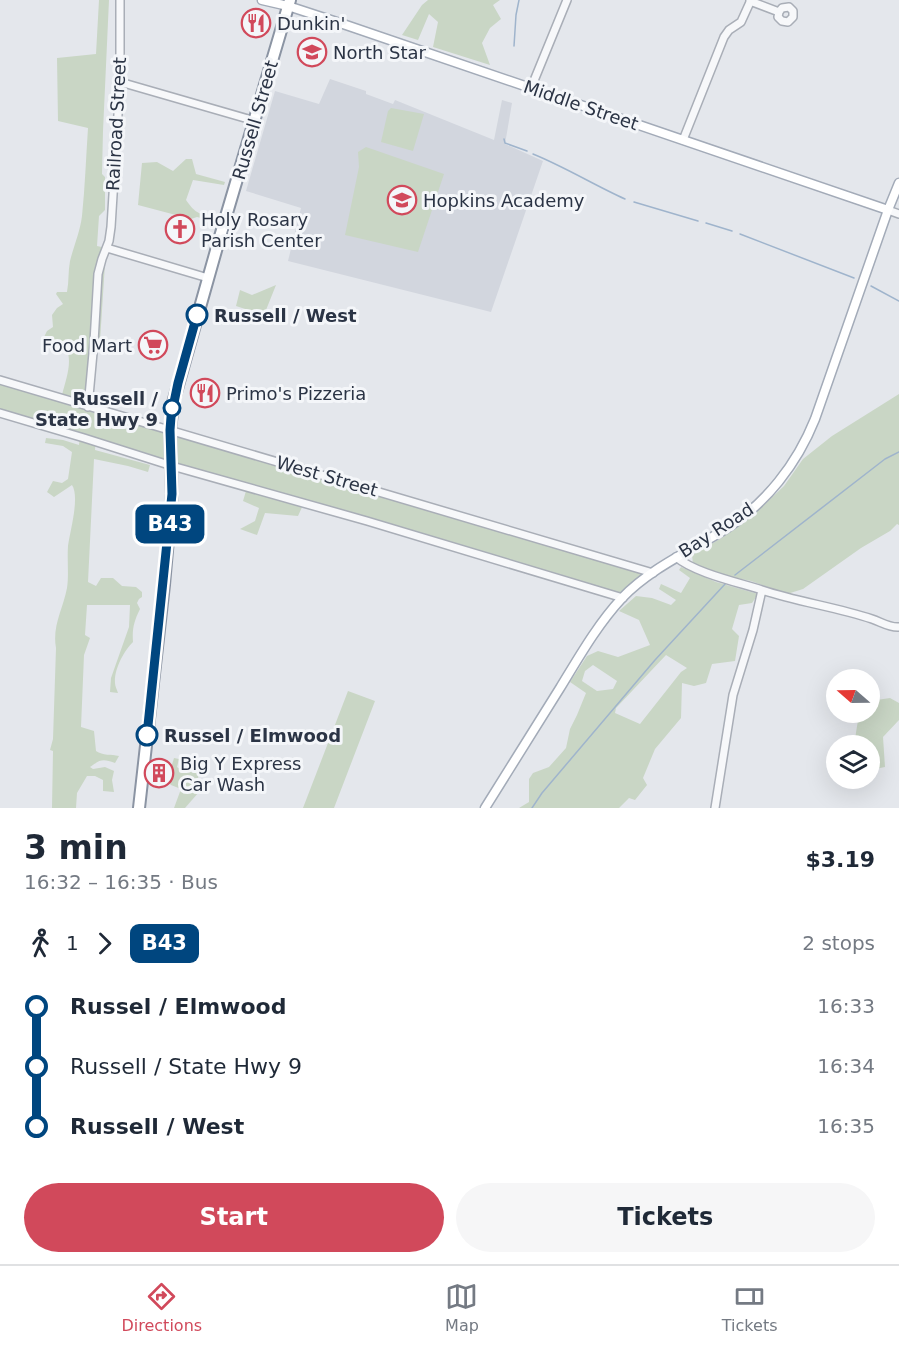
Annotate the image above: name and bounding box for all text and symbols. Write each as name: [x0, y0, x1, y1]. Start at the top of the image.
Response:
restaurant icon: Dunkin': [240, 7, 272, 39]
place label: Dunkin': [277, 13, 345, 34]
school or university icon: North Star: [296, 36, 328, 68]
place label: North Star: [333, 42, 427, 63]
street label: Railroad Street: [102, 57, 130, 191]
street label: Russell Street: [228, 58, 282, 182]
street label: Middle Street: [521, 76, 641, 134]
school or university icon: Hopkins Academy: [386, 184, 418, 216]
place label: Hopkins Academy: [423, 190, 585, 211]
place label: Holy Rosary Parish Center: [201, 209, 322, 251]
church icon: Holy Rosary Parish Center: [164, 213, 196, 245]
marker: Russell / West: [186, 304, 208, 326]
place label: Russell / West: [214, 305, 357, 326]
supermarket icon: Food Mart: [137, 329, 169, 361]
place label: Food Mart: [42, 335, 132, 356]
restaurant icon: Primo's Pizzeria: [189, 377, 221, 409]
place label: Primo's Pizzeria: [226, 383, 366, 404]
place label: Russell / State Hwy 9: [35, 388, 158, 430]
marker: Russell / State Hwy 9: [163, 399, 181, 417]
street label: West Street: [274, 451, 380, 501]
street label: Bay Road: [675, 498, 757, 562]
line badge: B43: [136, 504, 204, 544]
text: B43: [147, 512, 193, 536]
north arrow: [826, 669, 880, 723]
map controls: [826, 669, 880, 789]
marker: Russel / Elmwood: [136, 724, 158, 746]
place label: Russel / Elmwood: [164, 725, 341, 746]
button: layers: [826, 735, 880, 789]
place label: Big Y Express Car Wash: [180, 753, 302, 795]
building icon: Big Y Express Car Wash: [143, 757, 175, 789]
text: 3 min: [24, 828, 128, 867]
text: $3.19: [805, 847, 875, 872]
text: 16:32 – 16:35 · Bus: [24, 870, 218, 894]
icon: walk: [24, 927, 57, 960]
icon: forward: [88, 927, 121, 960]
text: 1: [66, 931, 79, 955]
text: B43: [142, 931, 187, 955]
text: 2 stops: [802, 931, 875, 955]
text: Russel / Elmwood: [70, 994, 286, 1019]
text: 16:33: [817, 994, 875, 1018]
text: Russell / State Hwy 9: [70, 1054, 302, 1079]
text: 16:34: [817, 1054, 875, 1078]
text: Russell / West: [70, 1114, 244, 1139]
text: 16:35: [817, 1114, 875, 1138]
button: Start: [24, 1183, 444, 1252]
button: Tickets: [456, 1183, 875, 1252]
tab: Directions: [121, 1280, 202, 1335]
tab: Map: [445, 1280, 479, 1335]
tab: Tickets: [722, 1280, 777, 1335]

